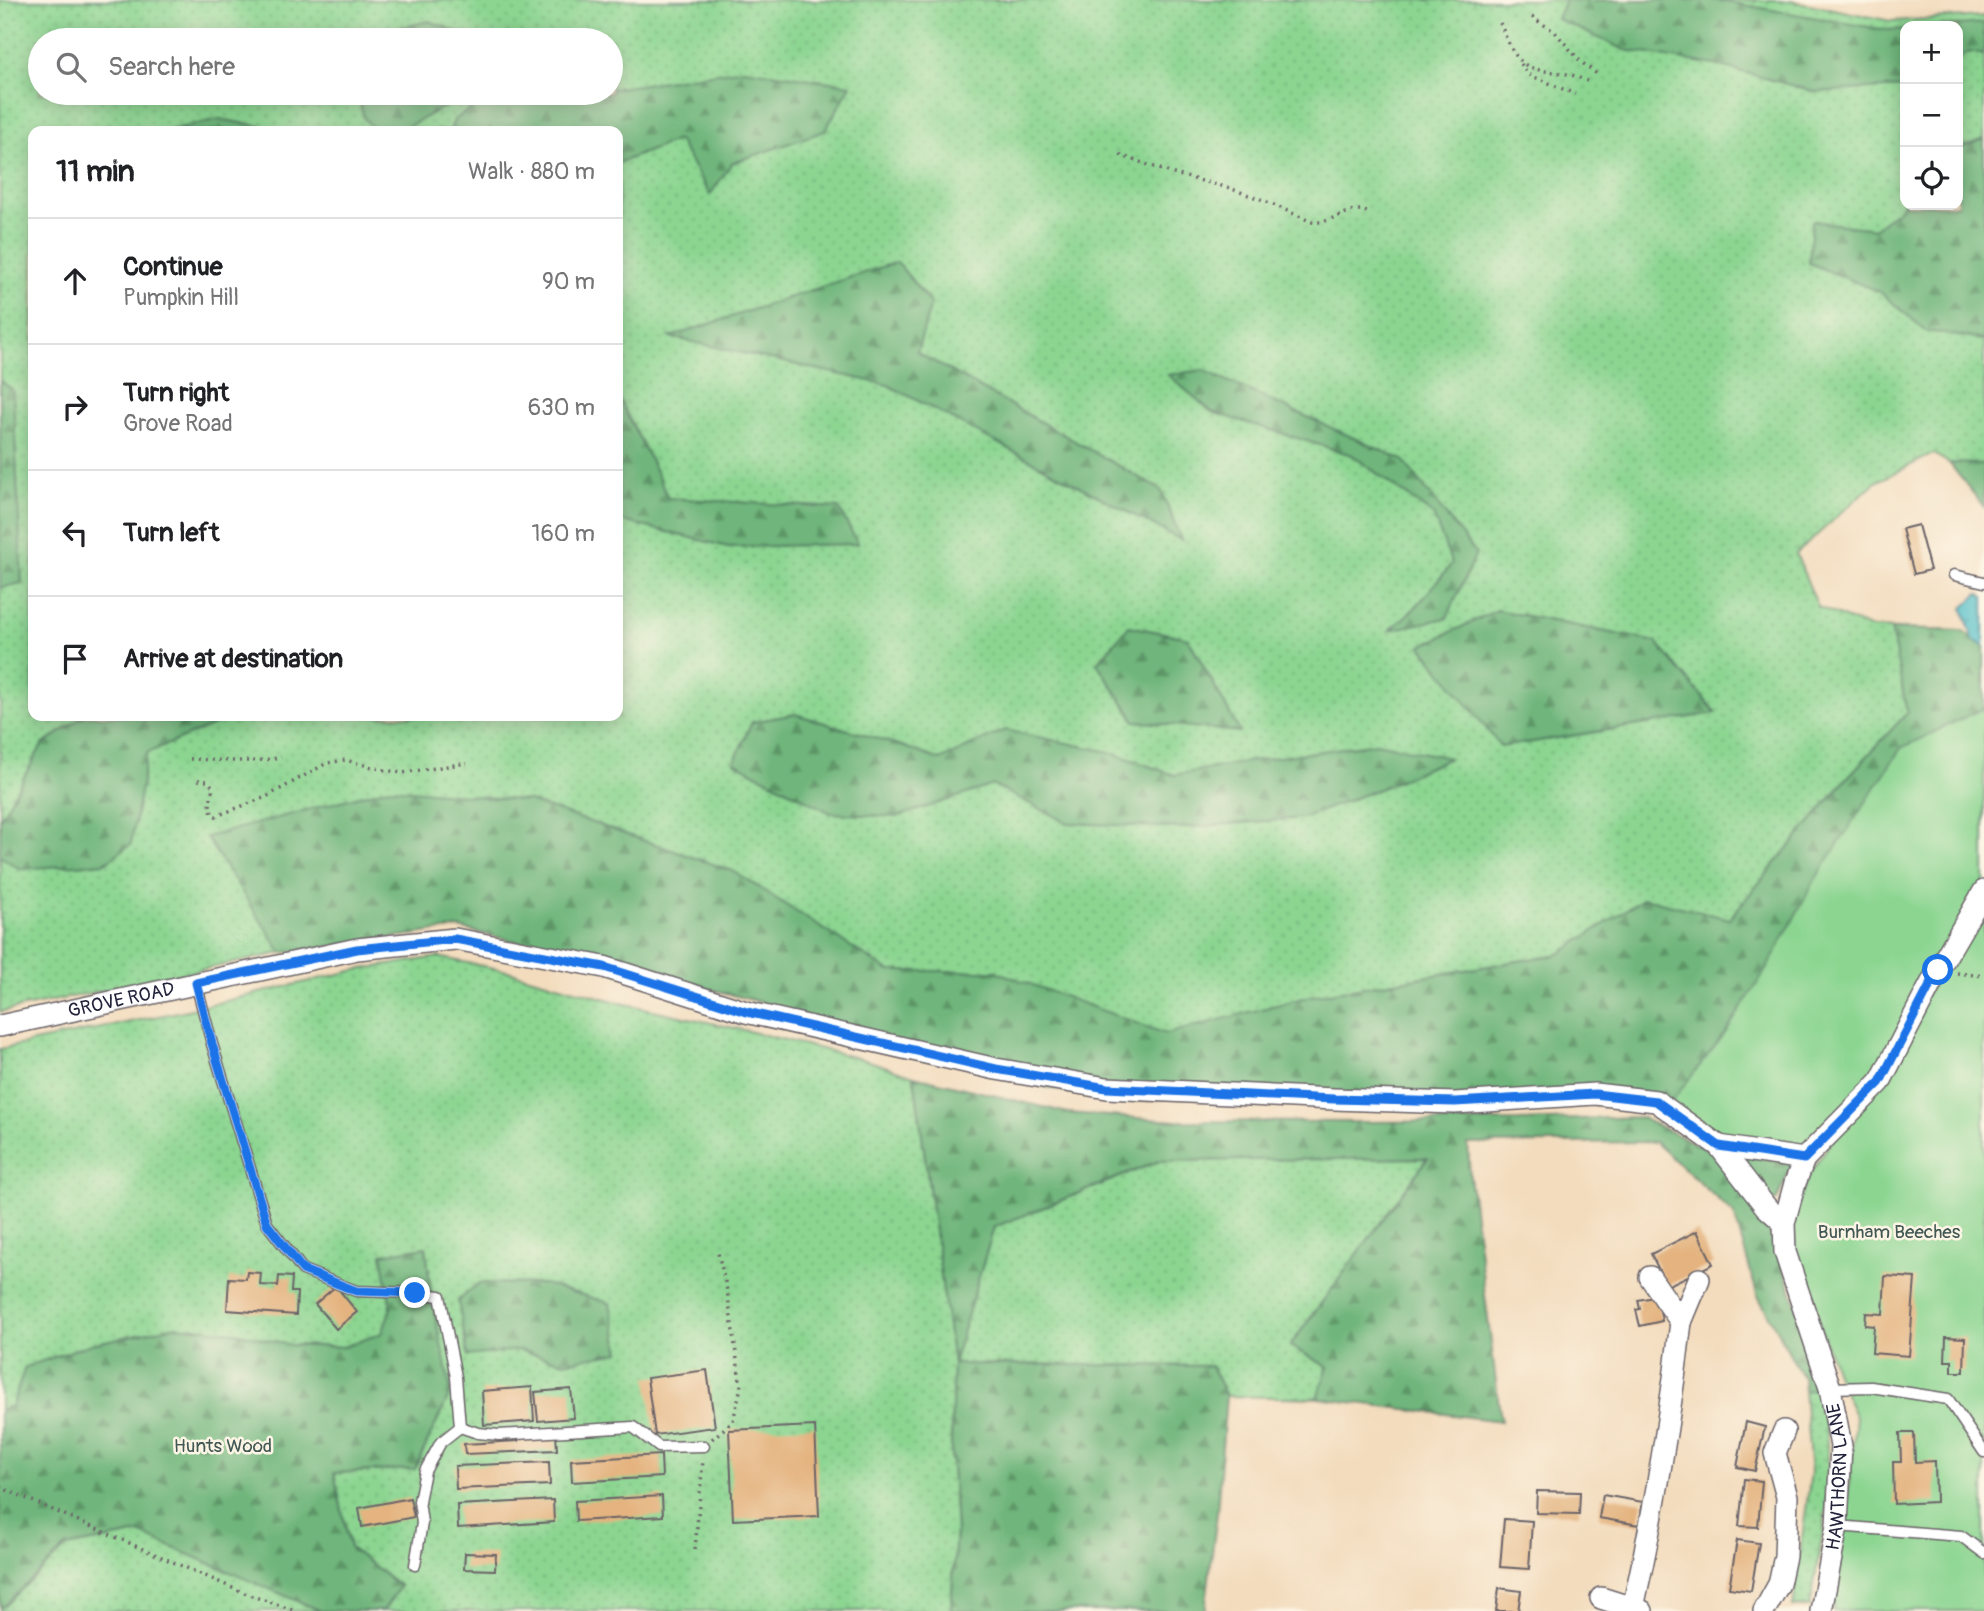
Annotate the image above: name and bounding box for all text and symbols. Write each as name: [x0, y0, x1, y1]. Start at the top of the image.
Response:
map controls: [1900, 21, 1963, 210]
button: +: [1900, 21, 1963, 84]
search box: [28, 28, 623, 105]
icon: search: [52, 48, 90, 86]
text: Search here: [108, 51, 235, 83]
button: −: [1900, 84, 1963, 147]
button: locate: [1900, 147, 1963, 210]
text: 11 min: [56, 153, 135, 190]
text: Walk · 880 m: [468, 157, 595, 186]
text: Continue: [123, 251, 223, 283]
icon: ahead: [56, 262, 94, 300]
text: 90 m: [542, 267, 595, 296]
text: Pumpkin Hill: [123, 283, 239, 312]
text: Turn right: [123, 377, 229, 409]
icon: right: [56, 388, 94, 426]
text: 630 m: [528, 393, 595, 422]
text: Grove Road: [123, 409, 233, 438]
icon: left: [56, 514, 94, 552]
text: Turn left: [123, 517, 219, 549]
text: 160 m: [531, 519, 595, 548]
icon: arrive: [56, 640, 94, 678]
text: Arrive at destination: [123, 643, 343, 675]
route start: [1922, 954, 1953, 985]
street label: GROVE ROAD: [66, 977, 177, 1023]
park label: Burnham Beeches: [1818, 1220, 1961, 1244]
route end: [399, 1277, 430, 1308]
street label: HAWTHORN LANE: [1821, 1401, 1853, 1552]
park label: Hunts Wood: [174, 1434, 272, 1458]

